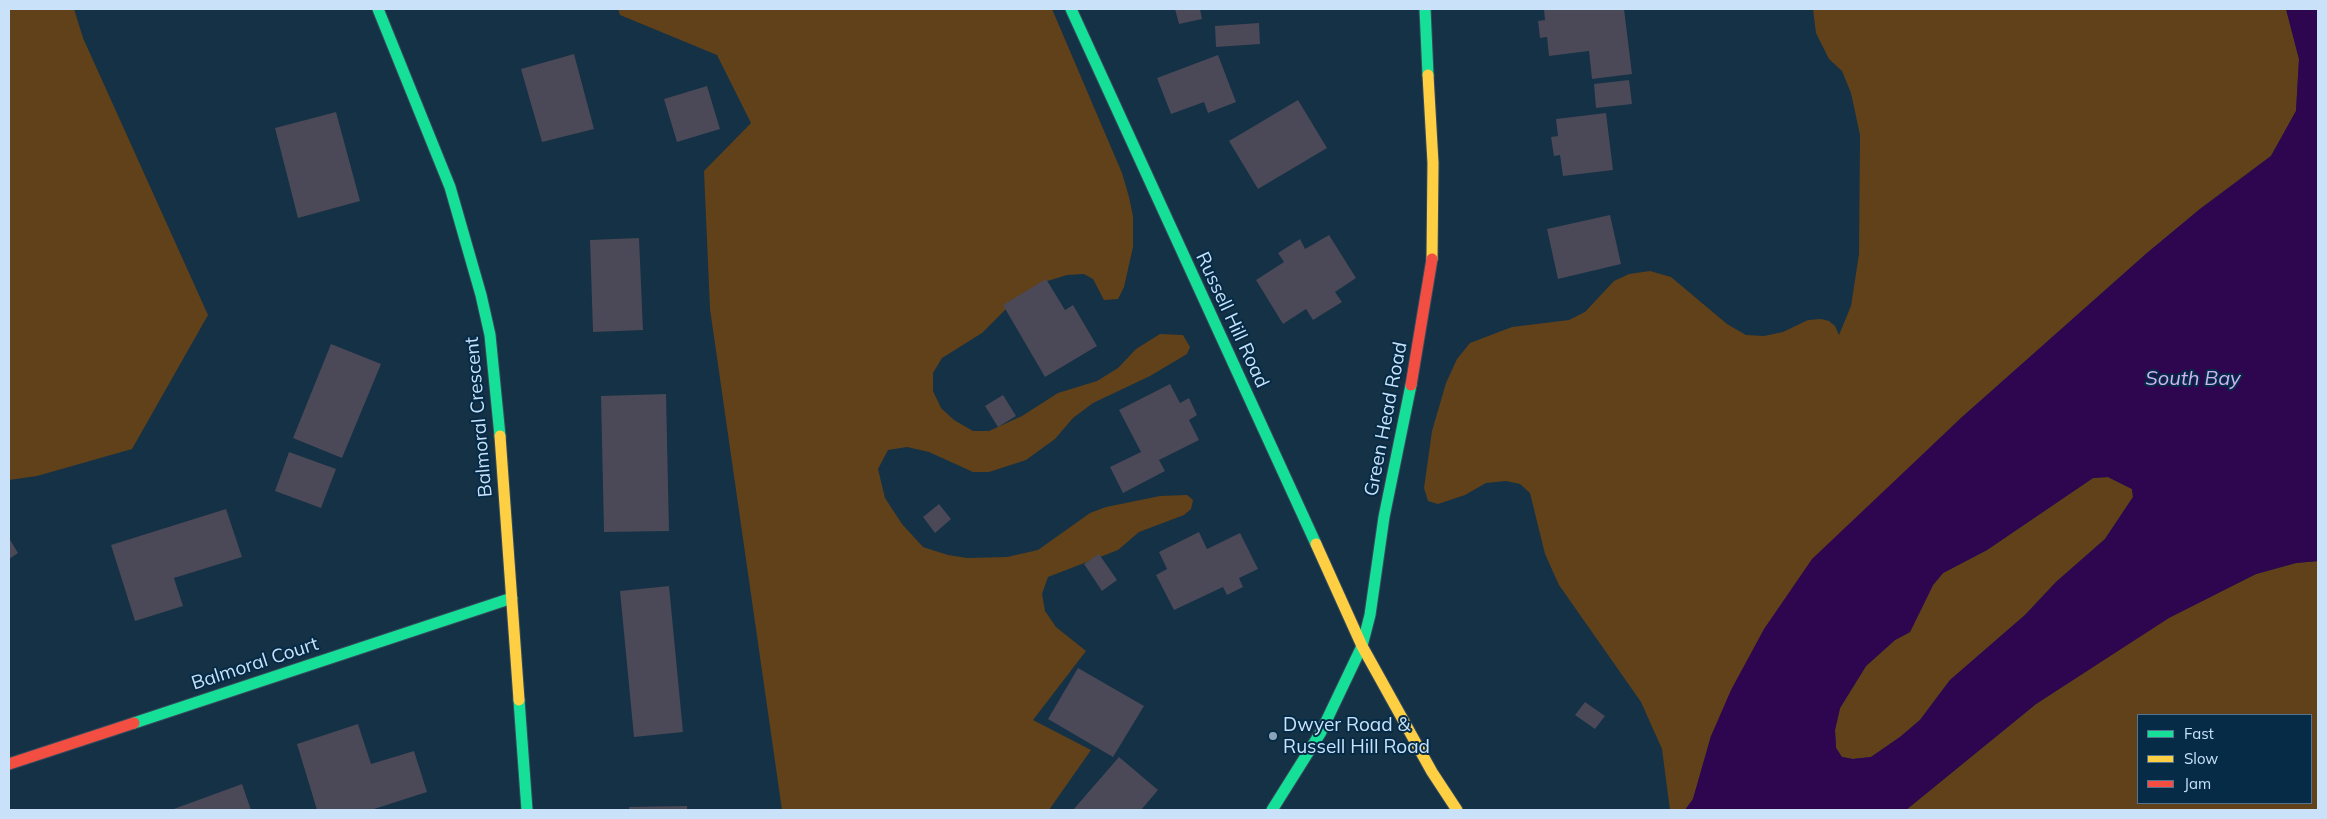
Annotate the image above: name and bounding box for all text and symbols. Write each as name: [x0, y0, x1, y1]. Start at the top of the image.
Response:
street label: Russell Hill Road: [1191, 249, 1273, 391]
street label: Balmoral Crescent: [461, 336, 497, 498]
street label: Green Head Road: [1360, 340, 1412, 498]
water label: South Bay: [2145, 367, 2241, 391]
street label: Balmoral Court: [189, 633, 321, 695]
place label: Dwyer Road & Russell Hill Road: [1283, 714, 1430, 758]
legend: [2137, 714, 2312, 804]
text: Fast: [2184, 724, 2214, 743]
marker: Dwyer Road & Russell Hill Road: [1267, 730, 1279, 742]
text: Slow: [2184, 749, 2218, 768]
text: Jam: [2184, 774, 2211, 793]

